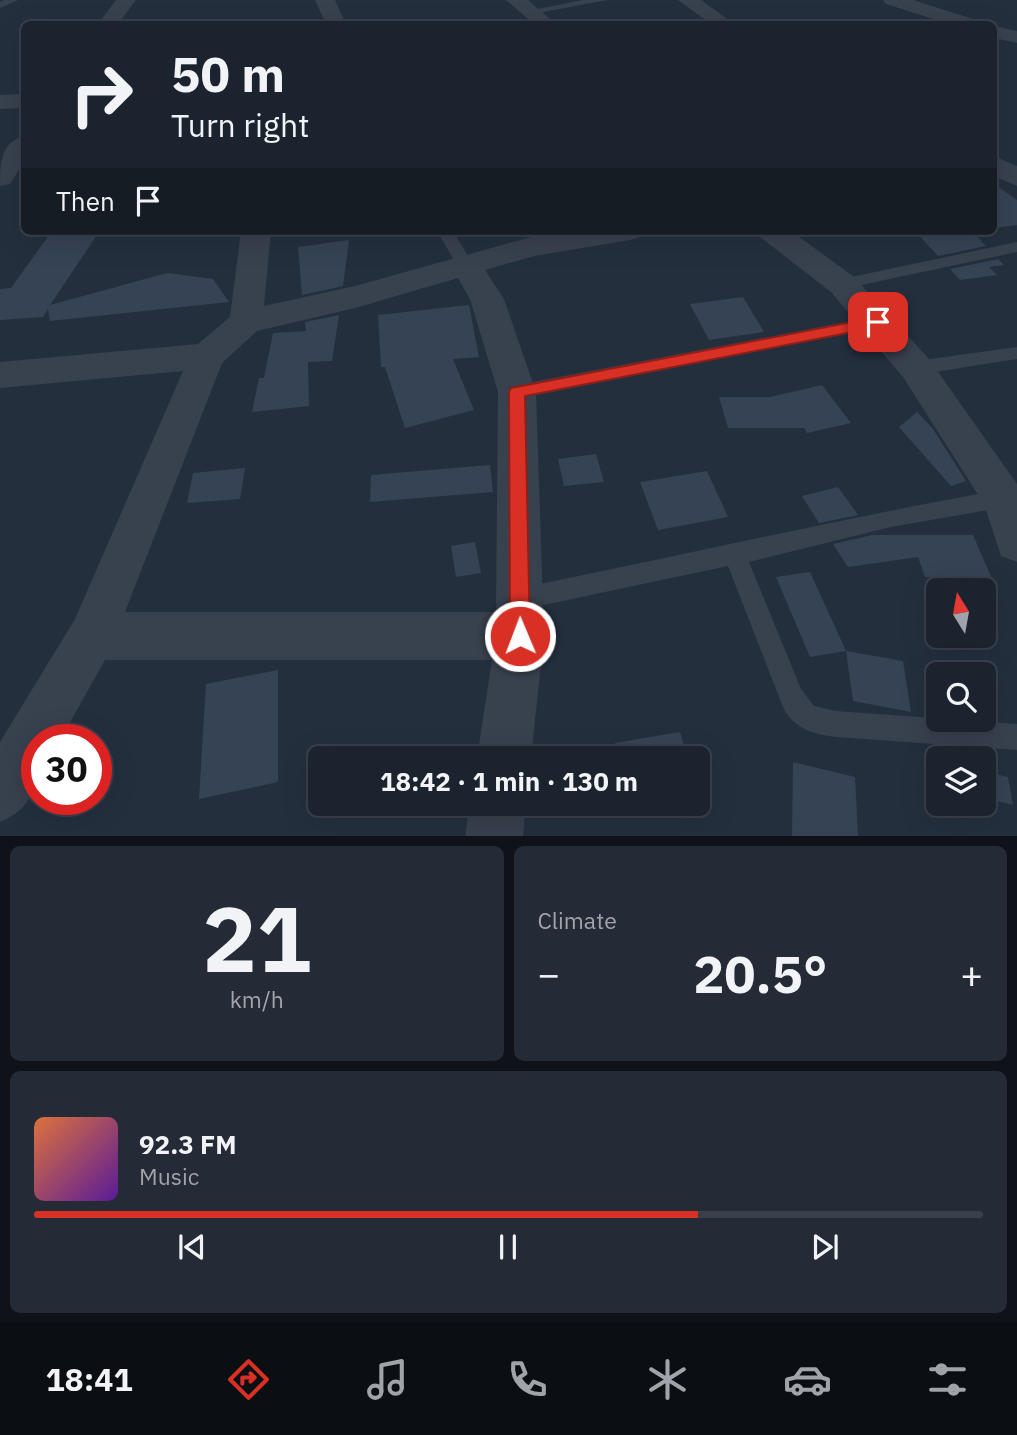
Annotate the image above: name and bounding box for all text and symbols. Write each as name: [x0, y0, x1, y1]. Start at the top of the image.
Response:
text: 50 m: [171, 42, 285, 105]
icon: right: [56, 49, 147, 140]
text: Turn right: [171, 104, 309, 146]
icon: arrive: [129, 182, 167, 220]
text: Then: [56, 184, 115, 218]
pin: [848, 292, 908, 352]
icon: arrive: [859, 303, 897, 341]
north arrow: [926, 578, 996, 648]
map controls: [926, 578, 996, 816]
position arrow: [483, 599, 557, 673]
button: search: [926, 662, 996, 732]
speed limit sign: 30: [21, 724, 112, 815]
button: layers: [926, 746, 996, 816]
text: 18:42 · 1 min · 130 m: [380, 764, 638, 798]
text: 21: [202, 879, 311, 997]
text: Climate: [538, 905, 617, 935]
text: 20.5°: [693, 940, 827, 1007]
text: −: [538, 949, 560, 998]
text: +: [960, 949, 983, 998]
text: km/h: [230, 984, 284, 1014]
text: 92.3 FM: [139, 1127, 237, 1161]
text: Music: [139, 1161, 199, 1191]
icon: previous: [173, 1228, 211, 1266]
icon: pause: [489, 1228, 527, 1266]
icon: next: [806, 1228, 844, 1266]
icon: directions: [224, 1355, 273, 1404]
icon: music: [363, 1355, 412, 1404]
icon: phone: [503, 1355, 552, 1404]
icon: climate: [643, 1355, 692, 1404]
icon: car: [783, 1355, 832, 1404]
icon: filters: [923, 1355, 972, 1404]
text: 18:41: [45, 1358, 133, 1400]

